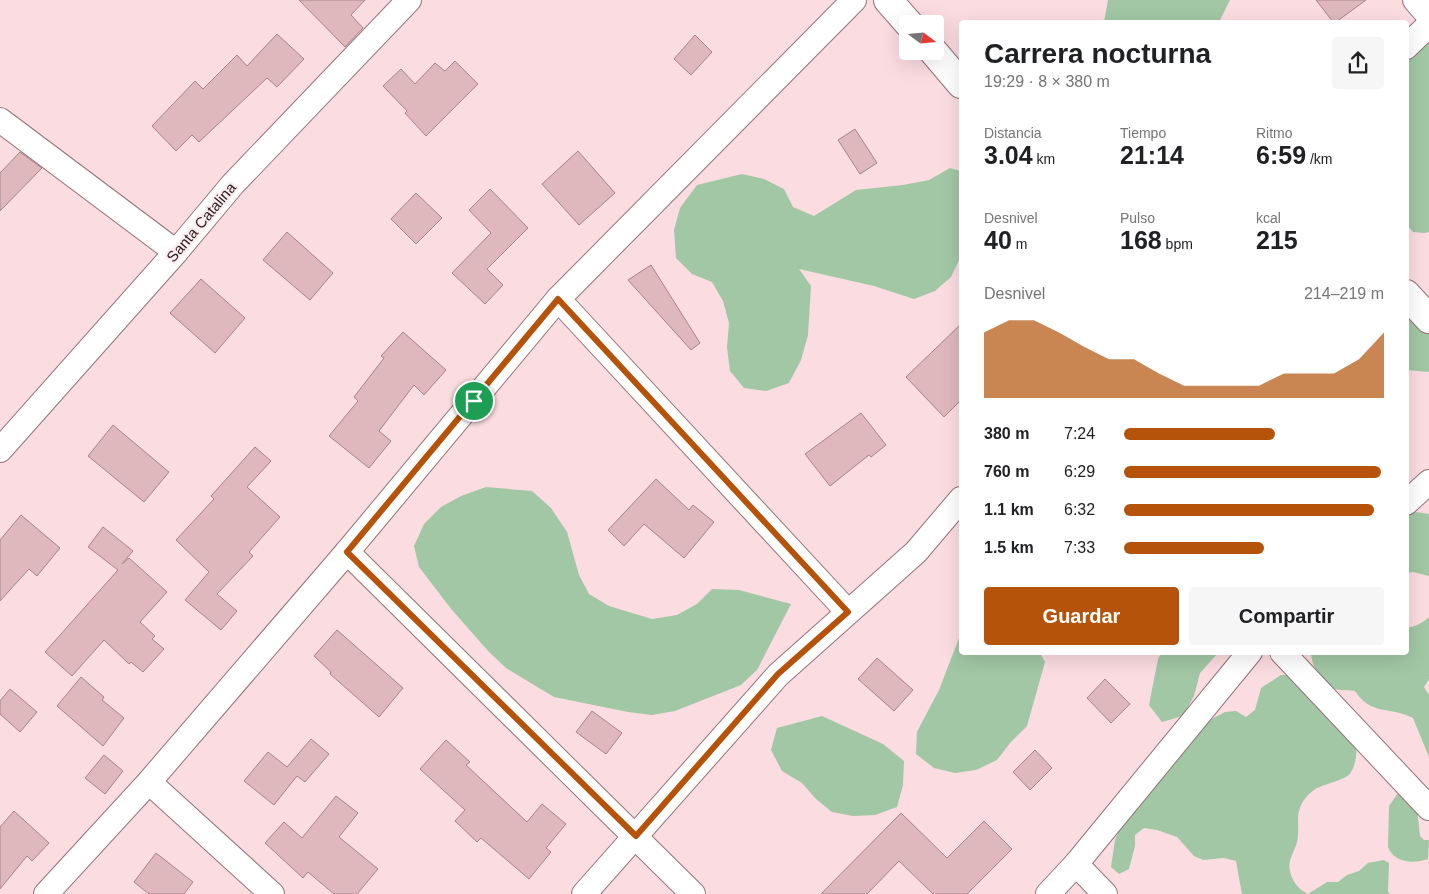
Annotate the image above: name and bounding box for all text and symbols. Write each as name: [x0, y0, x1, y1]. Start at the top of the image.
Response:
north arrow: [899, 15, 944, 60]
map controls: [899, 15, 944, 60]
button: share: [1332, 37, 1384, 89]
text: Carrera nocturna: [984, 38, 1211, 69]
text: 19:29 · 8 × 380 m: [984, 73, 1110, 90]
text: Distancia: [984, 125, 1042, 141]
text: Tiempo: [1120, 125, 1166, 141]
text: Ritmo: [1256, 125, 1293, 141]
text: 3.04: [984, 141, 1033, 169]
text: 21:14: [1120, 141, 1184, 169]
text: 6:59: [1256, 141, 1306, 169]
text: km: [1033, 151, 1055, 167]
text: /km: [1306, 151, 1333, 167]
street label: Santa Catalina: [163, 178, 240, 265]
text: Desnivel: [984, 210, 1038, 226]
text: Pulso: [1120, 210, 1155, 226]
text: kcal: [1256, 210, 1281, 226]
text: 40: [984, 226, 1012, 254]
text: 168: [1120, 226, 1162, 254]
text: 215: [1256, 226, 1298, 254]
text: m: [1012, 236, 1027, 252]
text: bpm: [1162, 236, 1193, 252]
text: Desnivel: [984, 285, 1045, 302]
text: 214–219 m: [1304, 285, 1384, 302]
pin: [453, 380, 495, 422]
icon: arrive: [460, 387, 488, 415]
text: 380 m: [984, 425, 1029, 442]
text: 7:24: [1064, 425, 1095, 442]
text: 760 m: [984, 463, 1029, 480]
text: 6:29: [1064, 463, 1095, 480]
text: 1.1 km: [984, 501, 1034, 518]
text: 6:32: [1064, 501, 1095, 518]
text: 1.5 km: [984, 539, 1034, 556]
text: 7:33: [1064, 539, 1095, 556]
button: Guardar: [984, 587, 1179, 645]
button: Compartir: [1189, 587, 1384, 645]

